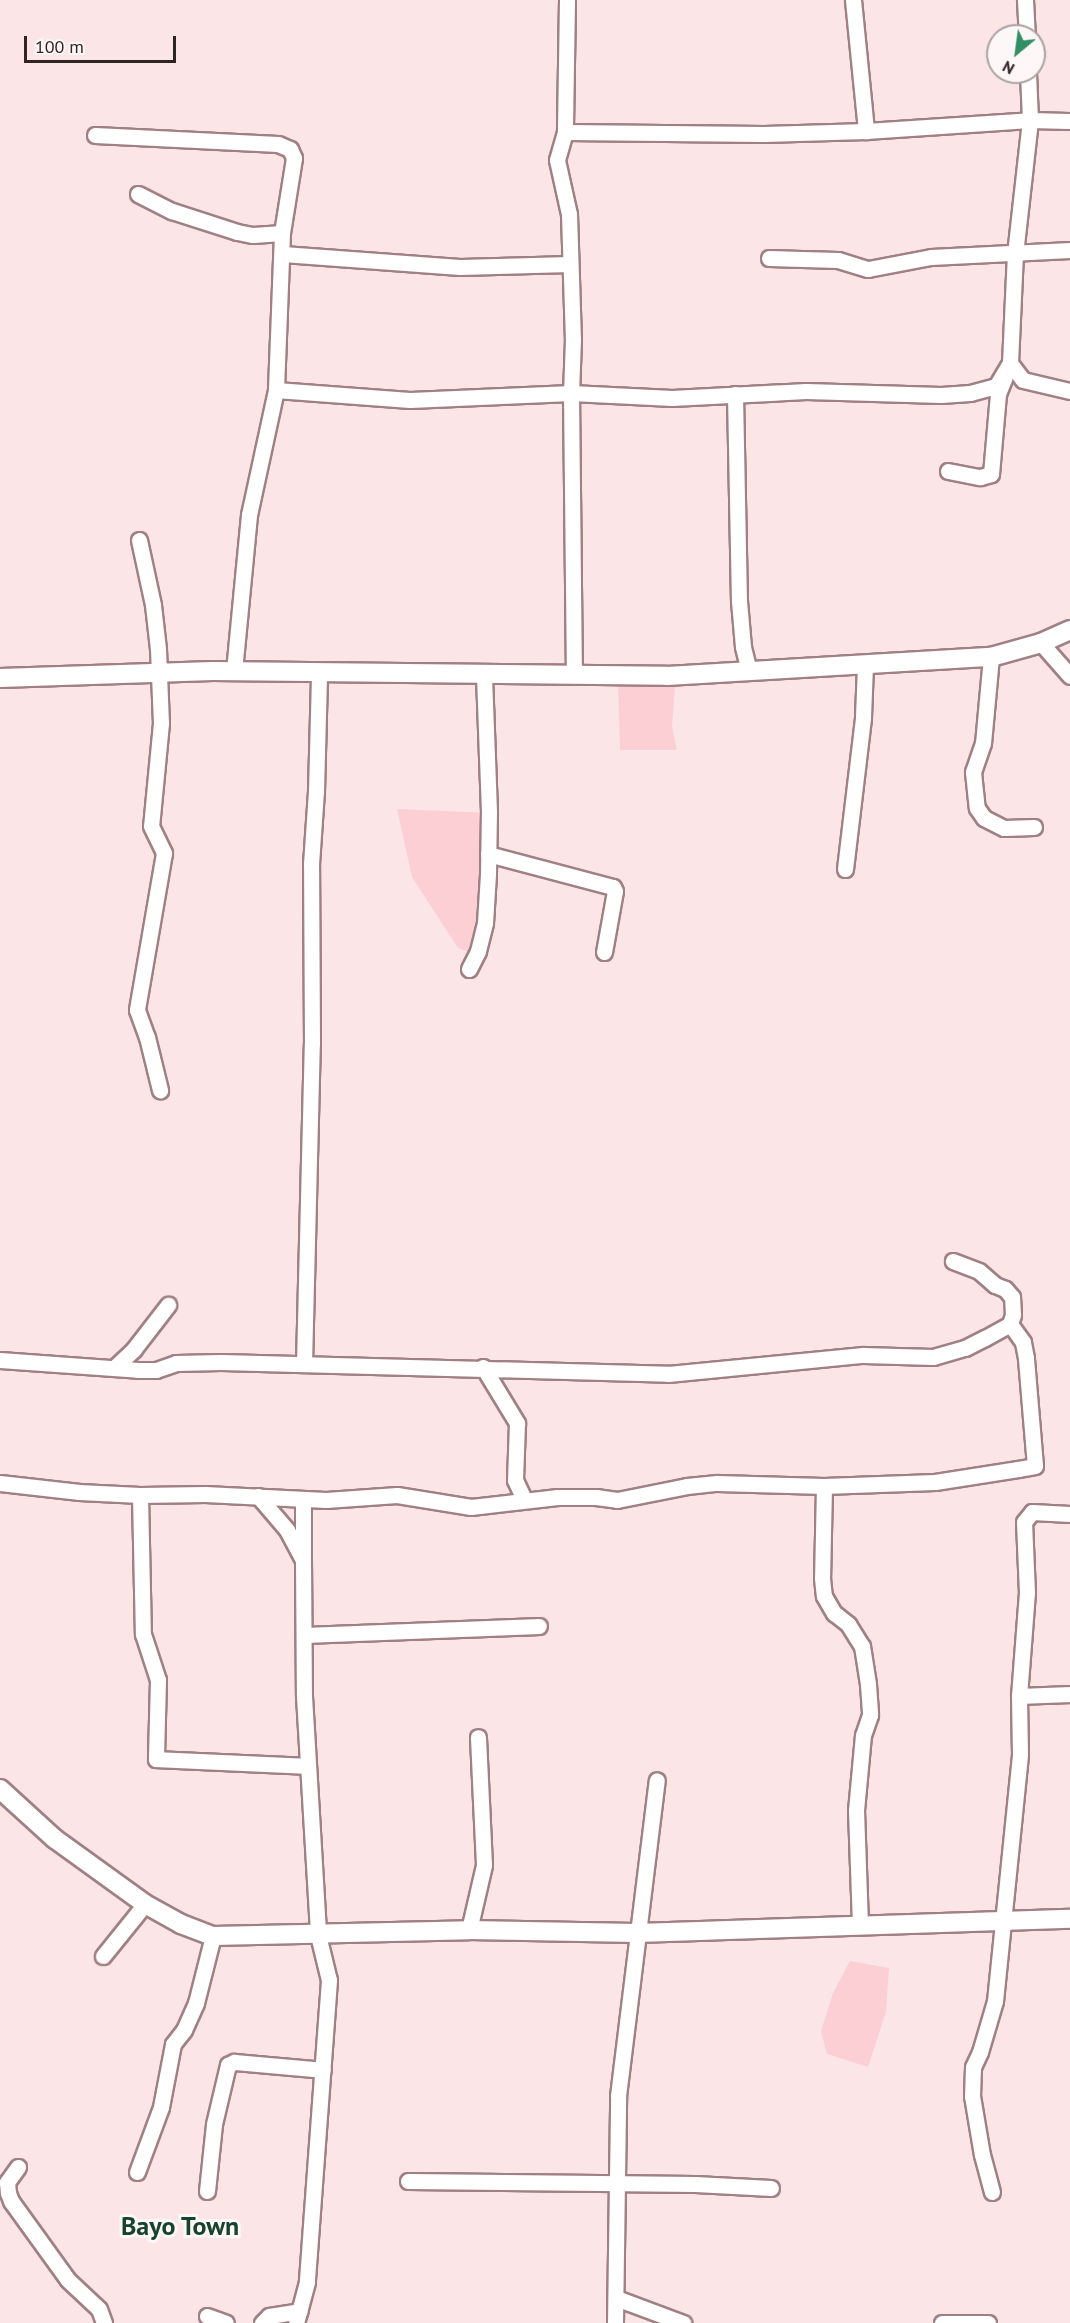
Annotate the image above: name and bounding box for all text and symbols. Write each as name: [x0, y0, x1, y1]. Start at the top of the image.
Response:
scale bar: [27, 24, 178, 62]
north arrow: [986, 24, 1046, 84]
text: 100 m: [35, 35, 84, 58]
text: N: [999, 57, 1018, 79]
district label: Bayo Town: [120, 2210, 240, 2242]

